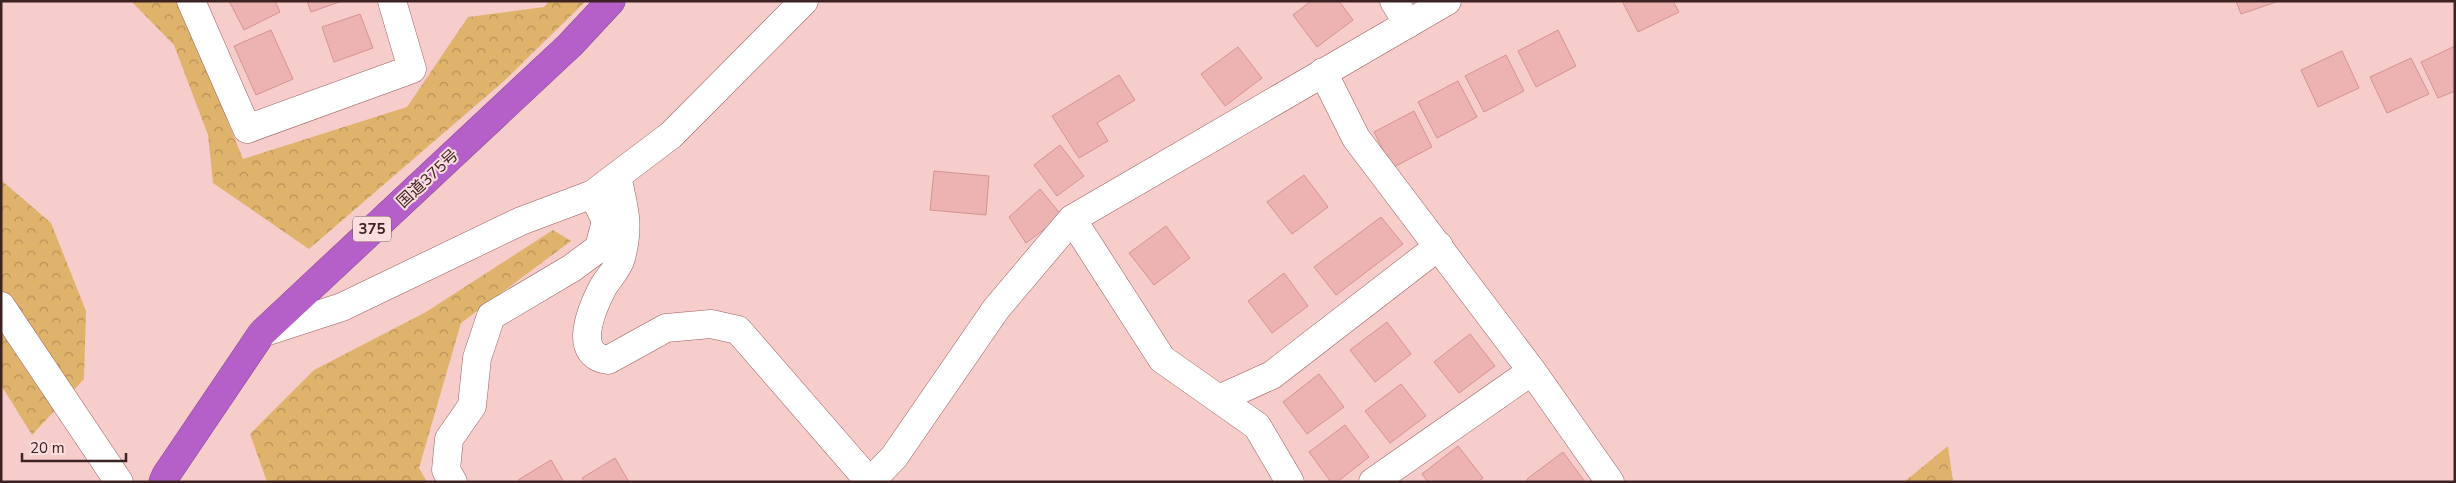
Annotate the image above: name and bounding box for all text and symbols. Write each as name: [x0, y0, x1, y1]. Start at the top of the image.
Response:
street label: 国道375号: [392, 144, 463, 213]
road number: 375: [353, 216, 391, 242]
scale bar: [22, 430, 126, 462]
text: 20 m: [30, 438, 65, 458]

